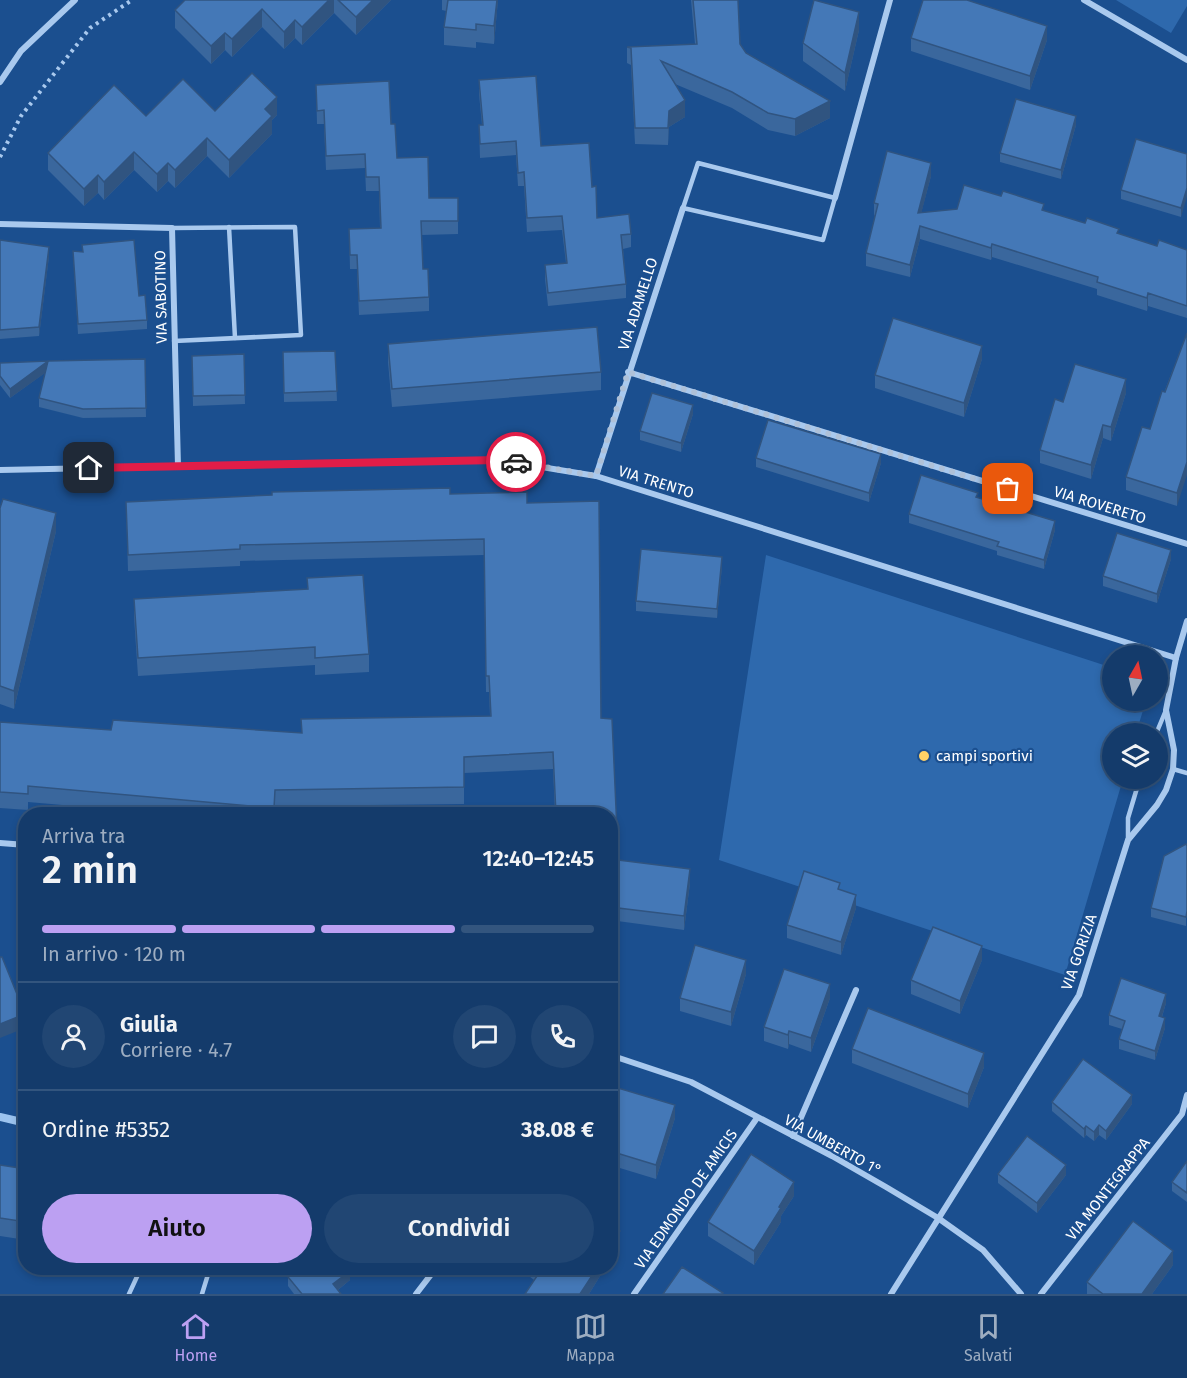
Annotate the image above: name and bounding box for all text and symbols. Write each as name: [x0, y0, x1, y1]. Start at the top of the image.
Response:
street label: VIA SABOTINO: [151, 250, 171, 344]
street label: VIA ADAMELLO: [615, 255, 661, 353]
courier: [486, 432, 546, 492]
pin: [63, 442, 114, 493]
icon: car: [500, 446, 533, 479]
icon: home: [72, 451, 105, 484]
street label: VIA TRENTO: [616, 462, 696, 502]
pin: [982, 463, 1033, 514]
icon: bag: [991, 472, 1024, 505]
street label: VIA ROVERETO: [1052, 482, 1148, 528]
north arrow: [1102, 645, 1168, 711]
map controls: [1102, 645, 1168, 789]
button: layers: [1102, 723, 1168, 789]
place label: campi sportivi: [936, 747, 1033, 765]
marker: campi sportivi: [917, 749, 931, 763]
text: Arriva tra: [42, 824, 125, 848]
text: 12:40–12:45: [483, 845, 594, 872]
text: 2 min: [42, 847, 138, 893]
street label: VIA GORIZIA: [1058, 911, 1101, 993]
text: In arrivo · 120 m: [42, 942, 186, 966]
button: person: [42, 1005, 105, 1068]
button: chat: [453, 1005, 516, 1068]
button: phone: [531, 1005, 594, 1068]
text: Giulia: [120, 1011, 178, 1038]
text: Corriere · 4.7: [120, 1038, 232, 1062]
street label: VIA UMBERTO 1°: [781, 1111, 885, 1179]
text: Ordine #5352: [42, 1116, 170, 1143]
text: 38.08 €: [521, 1116, 594, 1143]
street label: VIA EDMONDO DE AMICIS: [631, 1126, 741, 1272]
street label: VIA MONTEGRAPPA: [1062, 1134, 1154, 1244]
button: Aiuto: [42, 1194, 312, 1263]
button: Condividi: [324, 1194, 594, 1263]
tab: Home: [175, 1310, 217, 1365]
tab: Mappa: [566, 1310, 615, 1365]
tab: Salvati: [964, 1310, 1012, 1365]

